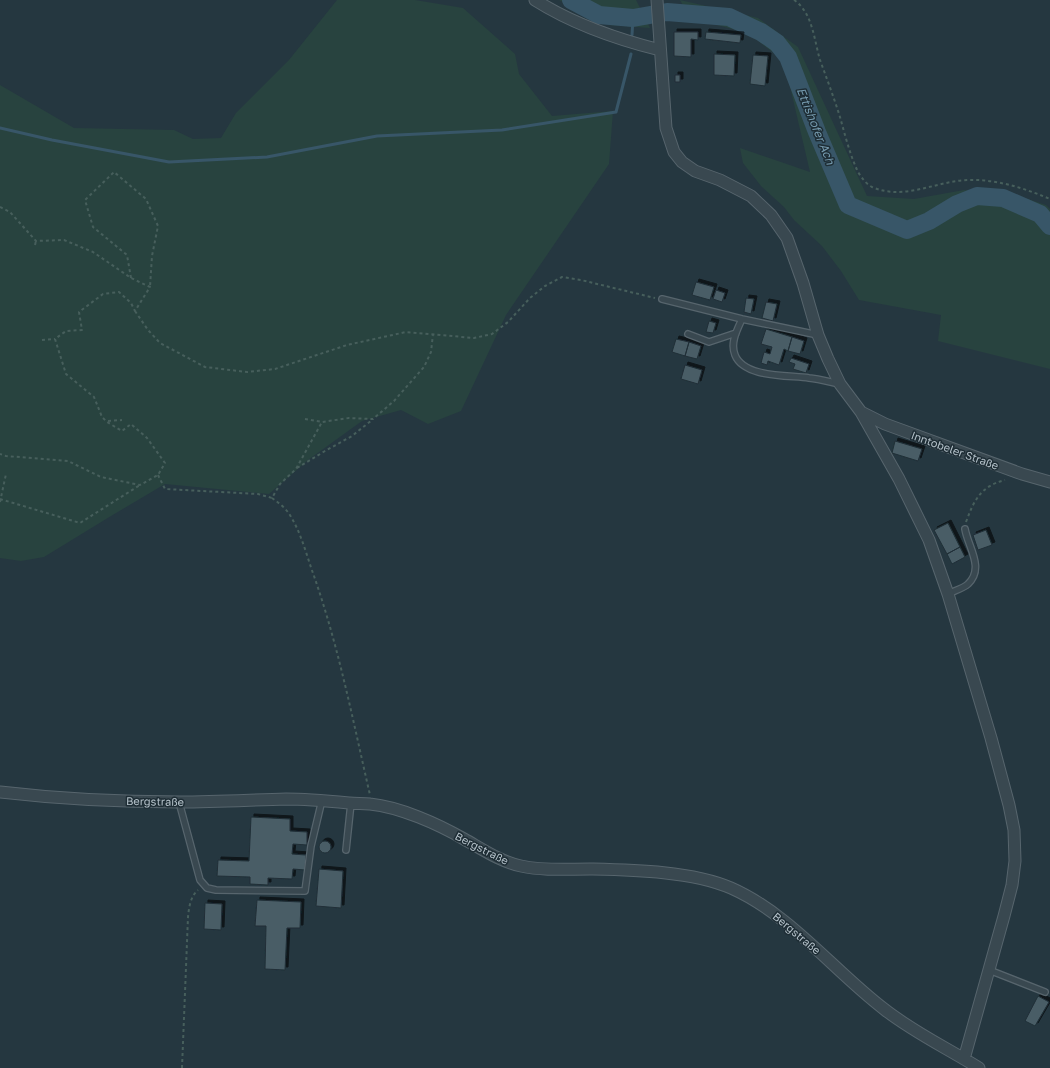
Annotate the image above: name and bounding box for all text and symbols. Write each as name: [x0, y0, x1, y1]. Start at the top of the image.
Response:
water label: Ettishofer Ach: [794, 85, 838, 167]
street label: Inntobeler Straße: [909, 428, 1001, 472]
street label: Bergstraße: [126, 794, 184, 808]
street label: Bergstraße: [453, 829, 511, 867]
street label: Bergstraße: [771, 909, 823, 957]

